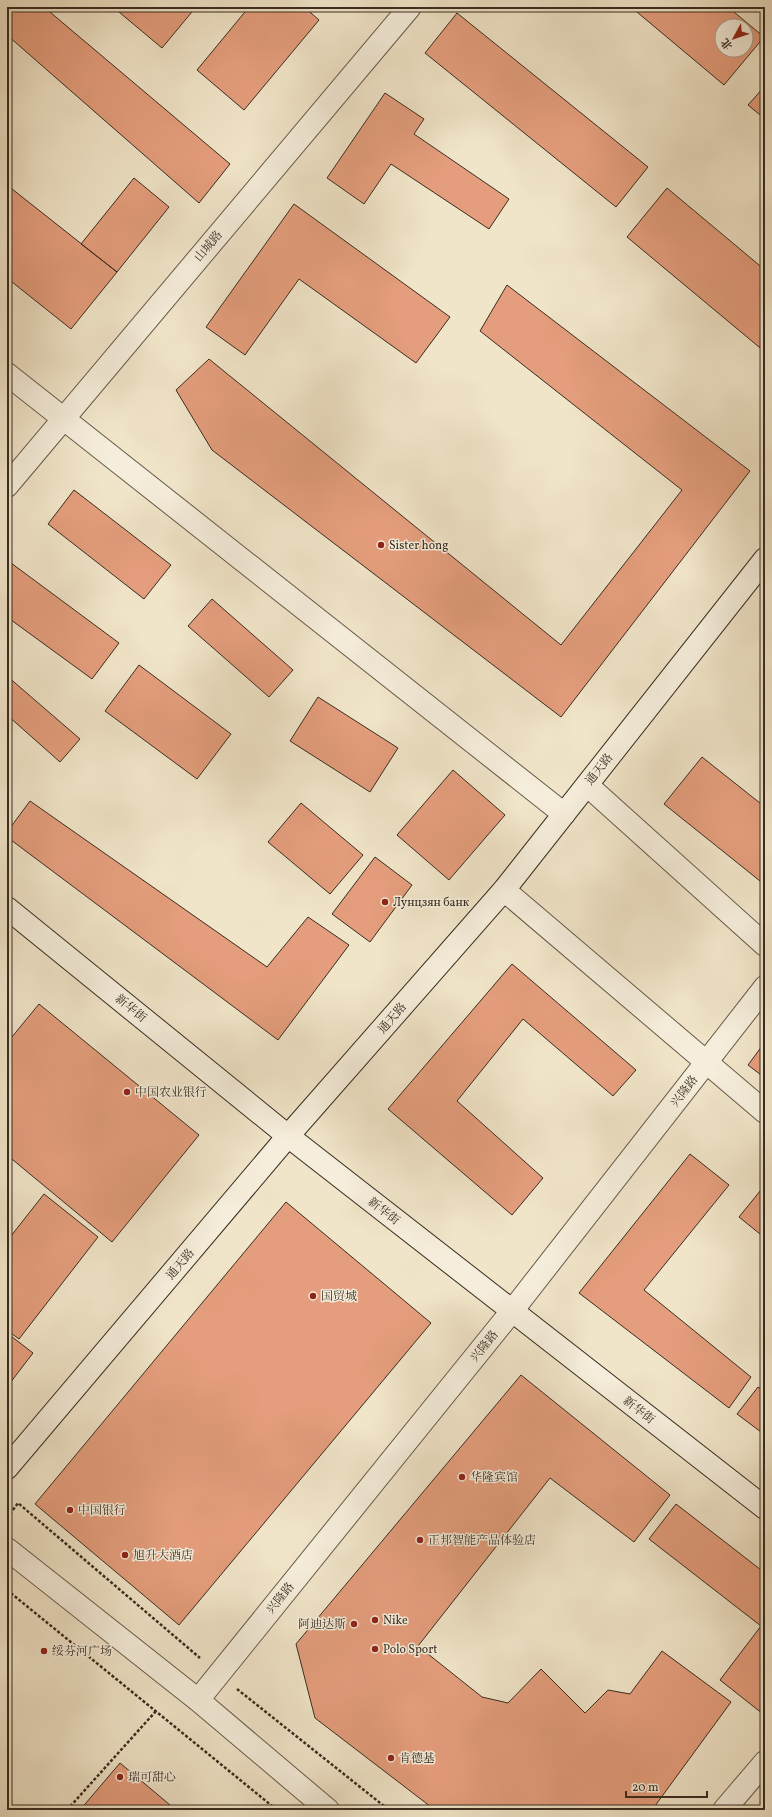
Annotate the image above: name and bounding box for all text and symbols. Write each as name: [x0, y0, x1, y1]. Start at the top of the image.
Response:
north arrow: [714, 18, 754, 58]
text: 北: [718, 34, 737, 52]
street label: 山城路: [191, 228, 226, 266]
place label: Sister hong: [389, 538, 448, 554]
marker: Sister hong: [376, 540, 386, 550]
street label: 通天路: [582, 751, 617, 789]
place label: Лунцзян банк: [393, 895, 470, 911]
marker: Лунцзян банк: [380, 897, 390, 907]
street label: 新华街: [111, 991, 150, 1027]
street label: 通天路: [375, 1000, 411, 1037]
street label: 兴隆路: [667, 1073, 702, 1111]
place label: 中国农业银行: [135, 1085, 207, 1101]
marker: 中国农业银行: [122, 1087, 132, 1097]
street label: 新华街: [364, 1194, 403, 1230]
street label: 通天路: [163, 1246, 198, 1284]
place label: 国贸城: [321, 1289, 357, 1305]
marker: 国贸城: [308, 1291, 318, 1301]
street label: 兴隆路: [467, 1328, 502, 1366]
street label: 新华街: [619, 1393, 658, 1429]
place label: 华隆宾馆: [470, 1470, 518, 1486]
marker: 华隆宾馆: [457, 1472, 467, 1482]
place label: 中国银行: [78, 1503, 126, 1519]
marker: 中国银行: [65, 1505, 75, 1515]
place label: 正邦智能产品体验店: [428, 1533, 536, 1549]
marker: 正邦智能产品体验店: [415, 1535, 425, 1545]
place label: 旭升大酒店: [133, 1548, 193, 1564]
marker: 旭升大酒店: [120, 1550, 130, 1560]
street label: 兴隆路: [263, 1580, 298, 1618]
place label: Nike: [383, 1613, 408, 1629]
marker: Nike: [370, 1615, 380, 1625]
place label: 阿迪达斯: [298, 1617, 346, 1633]
marker: 阿迪达斯: [349, 1619, 359, 1629]
place label: Polo Sport: [383, 1642, 438, 1658]
place label: 绥芬河广场: [52, 1644, 112, 1660]
marker: Polo Sport: [370, 1644, 380, 1654]
marker: 绥芬河广场: [39, 1646, 49, 1656]
place label: 肯德基: [399, 1751, 435, 1767]
marker: 肯德基: [386, 1753, 396, 1763]
place label: 瑞可甜心: [128, 1770, 176, 1786]
marker: 瑞可甜心: [115, 1772, 125, 1782]
scale bar: [626, 1773, 707, 1799]
text: 20 m: [632, 1780, 659, 1796]

